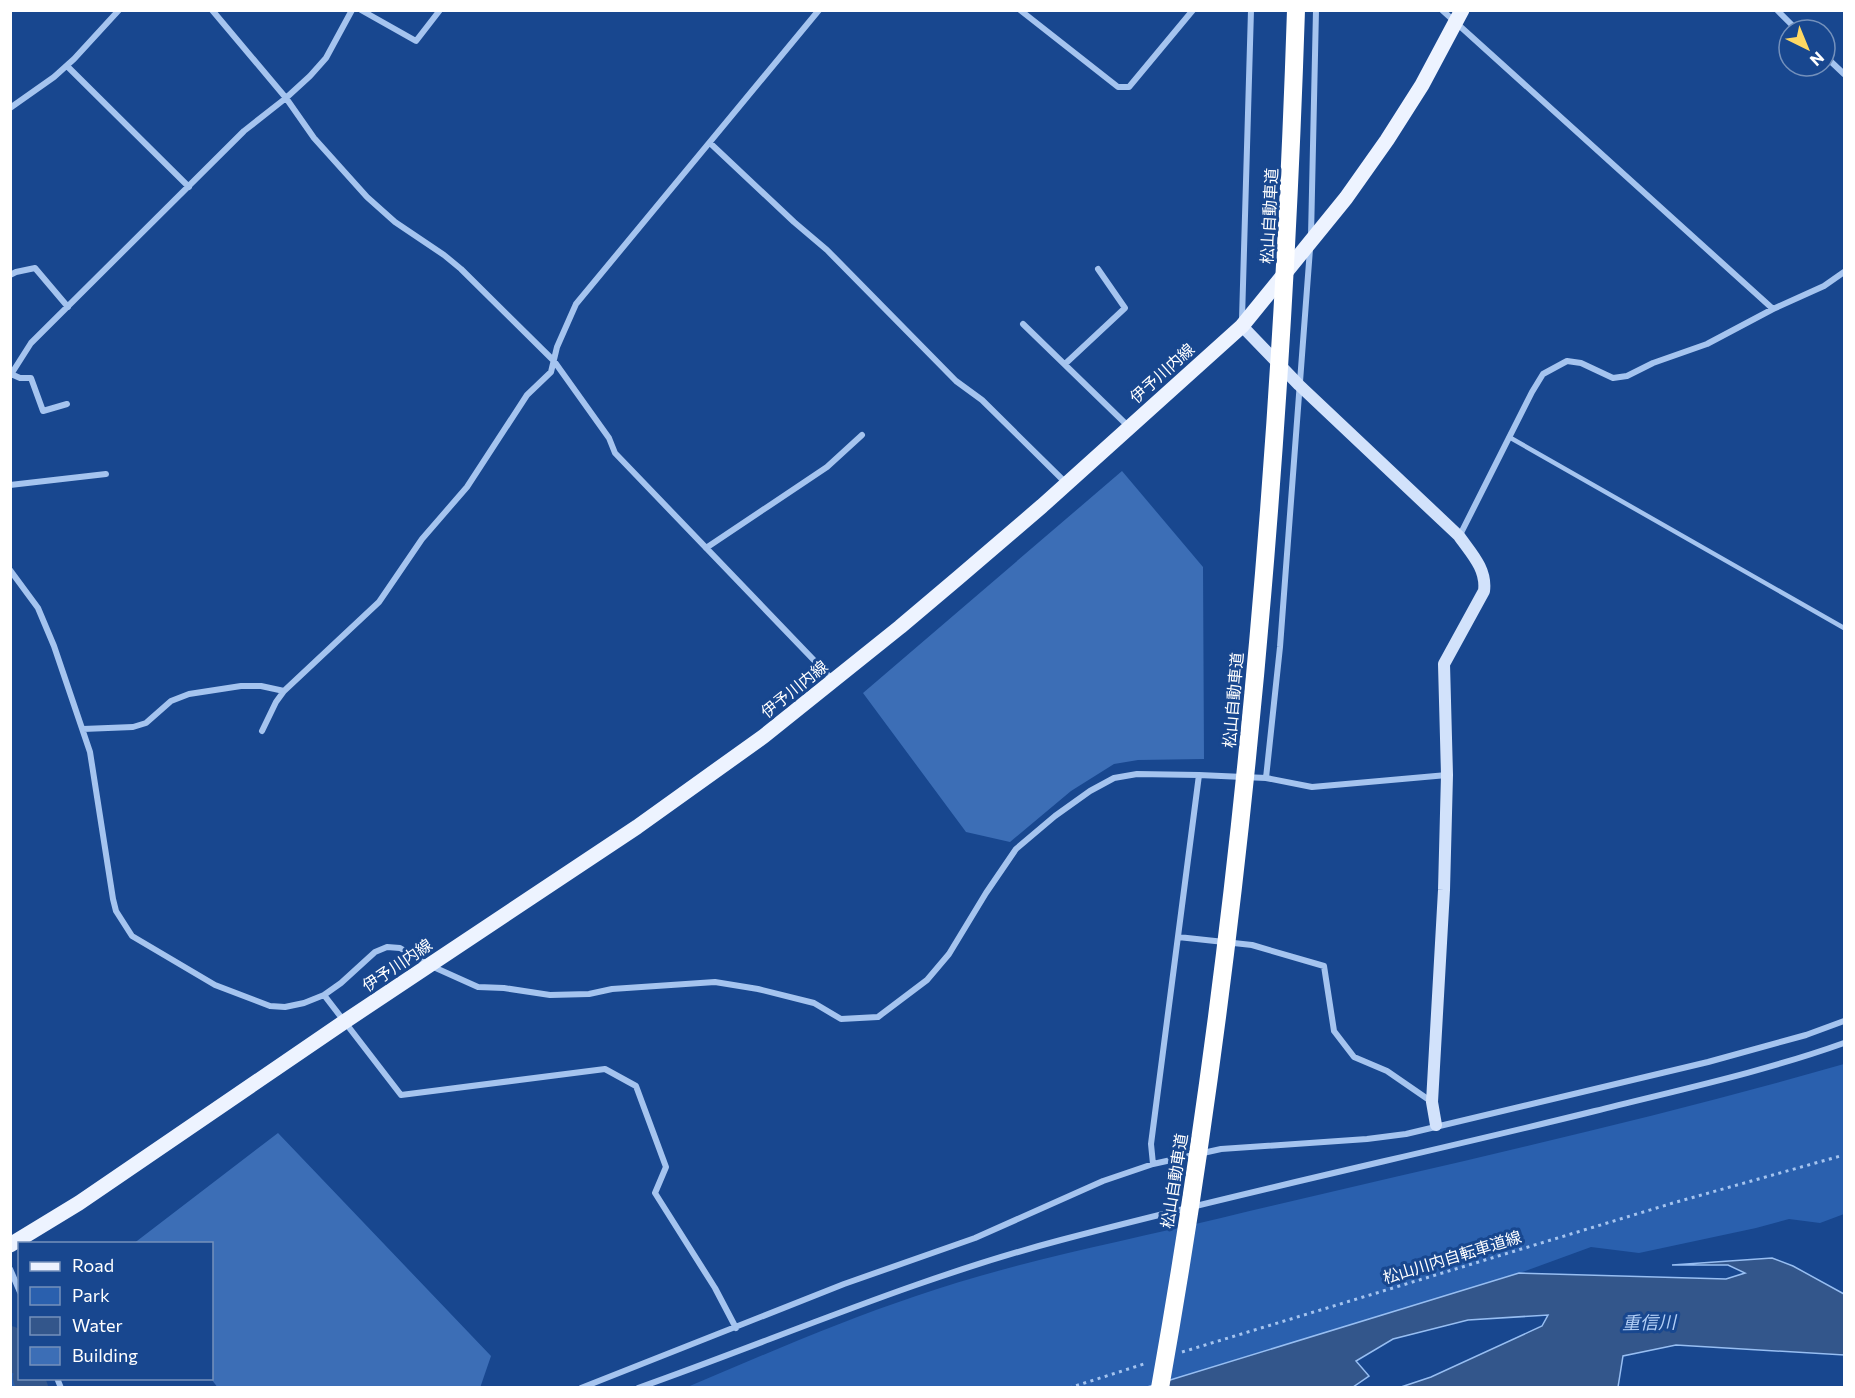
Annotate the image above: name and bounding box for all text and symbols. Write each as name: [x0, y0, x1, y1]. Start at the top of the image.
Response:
north arrow: [1777, 18, 1837, 78]
text: N: [1807, 48, 1828, 70]
street label: 松山自動車道: [1257, 168, 1281, 264]
street label: 伊予川内線: [1126, 339, 1198, 406]
street label: 松山自動車道: [1219, 651, 1246, 749]
street label: 伊予川内線: [757, 656, 831, 721]
street label: 伊予川内線: [358, 934, 435, 995]
street label: 松山自動車道: [1157, 1132, 1190, 1230]
street label: 松山川内自転車道線: [1380, 1226, 1523, 1287]
legend: [18, 1242, 213, 1380]
text: Road: [72, 1254, 114, 1276]
text: Park: [72, 1284, 110, 1306]
water label: 重信川: [1622, 1310, 1678, 1333]
text: Water: [72, 1314, 123, 1336]
text: Building: [72, 1344, 138, 1366]

